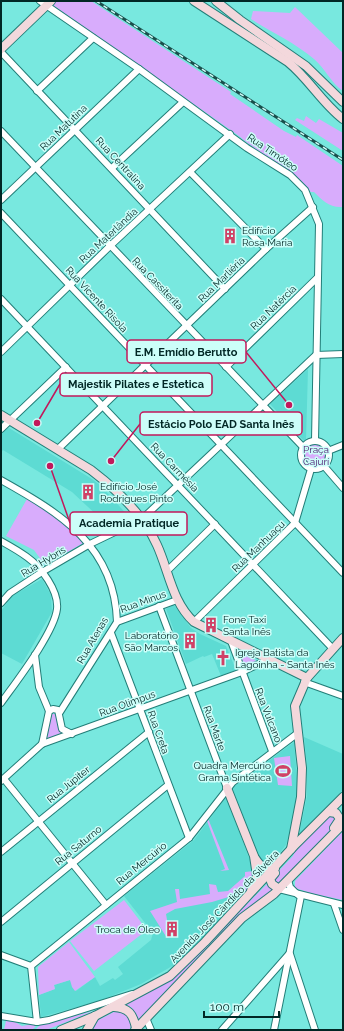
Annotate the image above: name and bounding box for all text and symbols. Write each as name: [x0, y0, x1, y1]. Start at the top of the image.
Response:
street label: Rua Matutina: [38, 102, 89, 152]
street label: Rua Timóteo: [245, 131, 300, 173]
street label: Rua Centralina: [94, 135, 148, 192]
street label: Rua Materlândia: [77, 206, 140, 265]
place label: Edifício Rosa Maria: [242, 225, 292, 248]
building icon: Edifício Rosa Maria: [221, 227, 239, 245]
street label: Rua Cassiterita: [130, 255, 185, 312]
street label: Rua Marliéria: [196, 255, 247, 304]
street label: Rua Vicente Risola: [63, 264, 130, 334]
street label: Rua Natércia: [248, 283, 298, 332]
callout: E.M. Emídio Berutto: [127, 340, 246, 363]
text: E.M. Emídio Berutto: [135, 346, 238, 359]
callout: Majestik Pilates e Estetica: [60, 373, 212, 396]
text: Majestik Pilates e Estetica: [68, 378, 204, 391]
callout: Estácio Polo EAD Santa Inês: [140, 412, 302, 435]
text: Estácio Polo EAD Santa Inês: [148, 418, 295, 431]
street label: Rua Carmésia: [149, 441, 201, 494]
park label: Praça Cajurí: [303, 444, 330, 467]
place label: Edifício José Rodrigues Pinto: [100, 481, 173, 504]
building icon: Edifício José Rodrigues Pinto: [79, 483, 97, 501]
callout: Academia Pratique: [70, 512, 187, 535]
text: Academia Pratique: [79, 517, 179, 530]
street label: Rua Manhuaçu: [230, 518, 287, 574]
street label: Rua Hybris: [19, 544, 68, 579]
street label: Rua Minus: [119, 588, 168, 615]
place label: Fone Taxi Santa Inês: [223, 614, 271, 637]
street label: Rua Atenas: [75, 615, 110, 665]
building icon: Fone Taxi Santa Inês: [202, 616, 220, 634]
place label: Laboratório São Marcos: [124, 630, 178, 653]
building icon: Laboratório São Marcos: [181, 632, 199, 650]
place label: Igreja Batista da Lagoinha - Santa Inês: [235, 647, 335, 670]
church icon: Igreja Batista da Lagoinha - Santa Inês: [214, 649, 232, 667]
street label: Rua Vulcano: [253, 686, 284, 744]
street label: Rua Olimpus: [98, 688, 157, 719]
street label: Rua Marte: [201, 704, 228, 752]
street label: Rua Creta: [146, 709, 171, 755]
place label: Quadra Mercúrio Grama Sintética: [193, 760, 271, 783]
sports icon: Quadra Mercúrio Grama Sintética: [274, 762, 292, 780]
street label: Rua Júpiter: [45, 764, 92, 805]
street label: Rua Saturno: [53, 823, 104, 867]
street label: Rua Mercúrio: [114, 840, 169, 887]
street label: Avenida José Cândido da Silveira: [168, 848, 281, 965]
building icon: Troca de Óleo: [163, 920, 181, 938]
place label: Troca de Óleo: [95, 924, 160, 935]
scale bar: [204, 993, 279, 1019]
text: 100 m: [210, 1000, 244, 1014]

